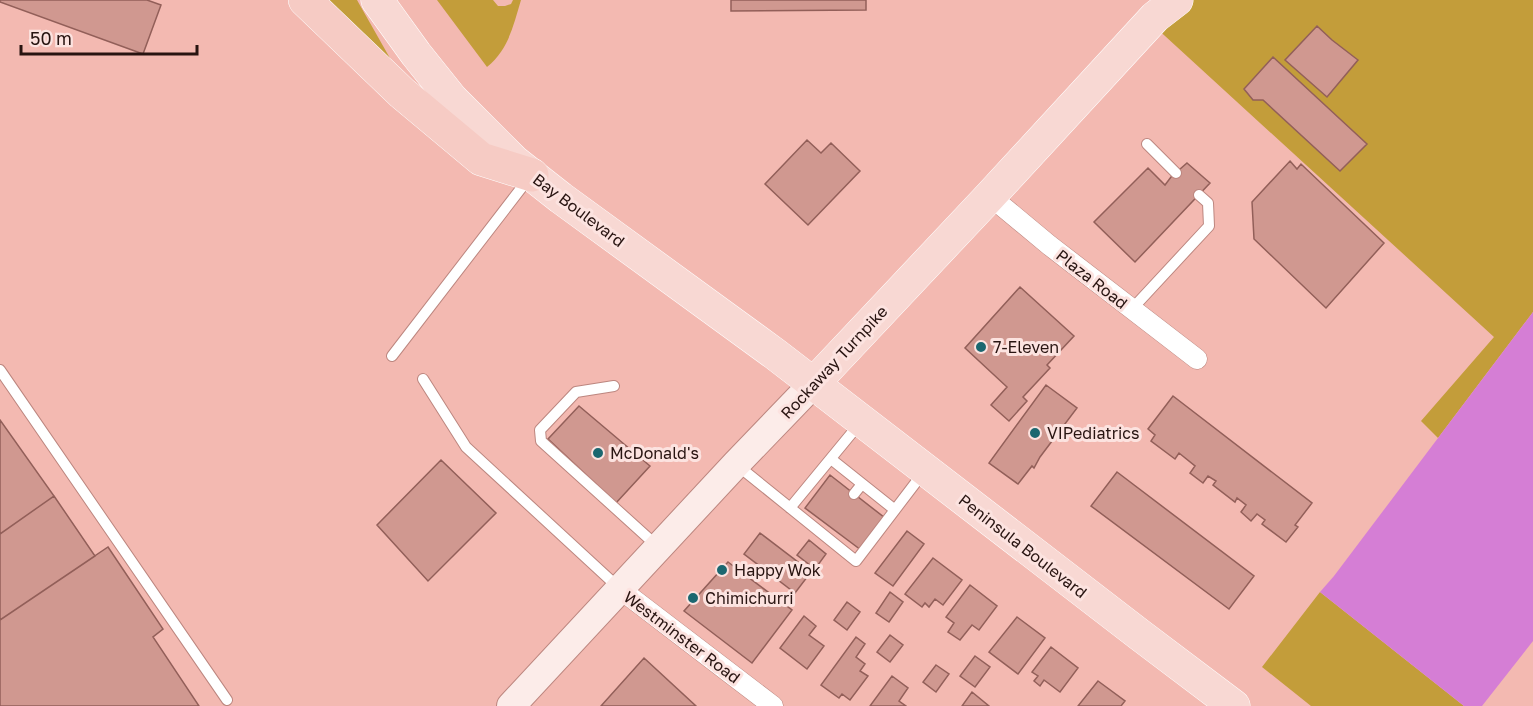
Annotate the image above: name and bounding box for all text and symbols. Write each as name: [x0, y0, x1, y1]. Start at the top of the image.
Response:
scale bar: [21, 18, 196, 56]
text: 50 m: [30, 27, 72, 49]
street label: Bay Boulevard: [529, 169, 629, 251]
street label: Plaza Road: [1052, 245, 1132, 313]
street label: Rockaway Turnpike: [776, 301, 892, 423]
place label: 7-Eleven: [993, 337, 1059, 357]
marker: 7-Eleven: [974, 340, 988, 354]
place label: VIPediatrics: [1047, 423, 1139, 443]
marker: VIPediatrics: [1028, 426, 1042, 440]
place label: McDonald's: [610, 443, 699, 463]
marker: McDonald's: [591, 446, 605, 460]
street label: Peninsula Boulevard: [955, 490, 1091, 602]
place label: Happy Wok: [734, 560, 821, 580]
marker: Happy Wok: [715, 563, 729, 577]
street label: Westminster Road: [620, 587, 744, 687]
place label: Chimichurri: [705, 588, 793, 608]
marker: Chimichurri: [686, 591, 700, 605]

